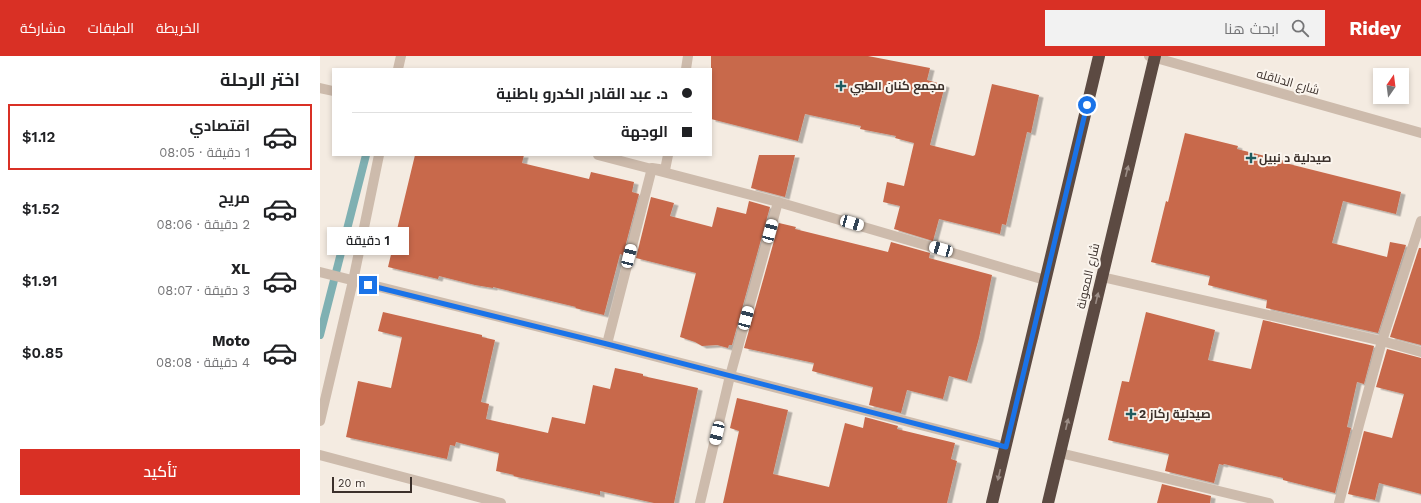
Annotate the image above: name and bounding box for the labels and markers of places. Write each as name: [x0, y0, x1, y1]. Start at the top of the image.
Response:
place label: مجمع كنان الطبي: [850, 79, 945, 96]
marker: مجمع كنان الطبي: [835, 80, 847, 92]
place label: صيدلية د نبيل: [1259, 151, 1332, 166]
marker: صيدلية د نبيل: [1246, 153, 1256, 163]
place label: صيدلية ركاز 2: [1139, 407, 1211, 422]
marker: صيدلية ركاز 2: [1126, 409, 1136, 419]

